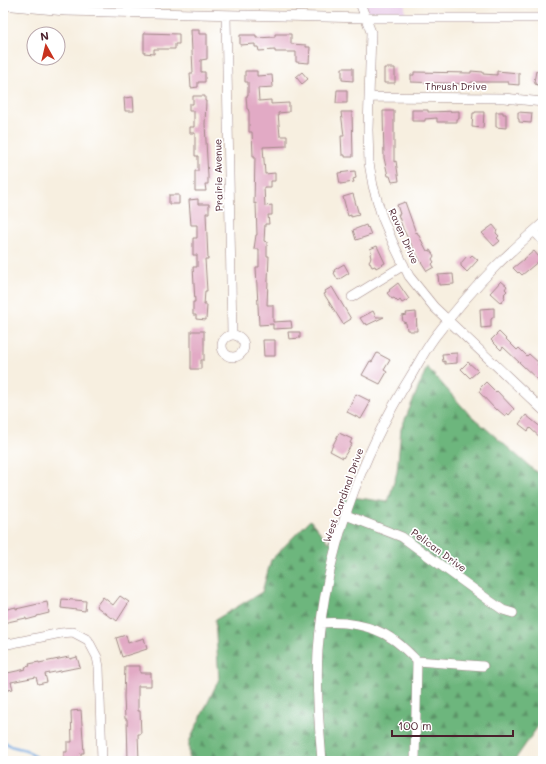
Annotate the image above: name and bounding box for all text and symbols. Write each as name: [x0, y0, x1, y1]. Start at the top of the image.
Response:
north arrow: [26, 26, 66, 66]
text: N: [39, 28, 50, 44]
street label: Thrush Drive: [425, 79, 487, 93]
street label: Prairie Avenue: [210, 139, 226, 211]
street label: Raven Drive: [386, 206, 422, 266]
street label: West Cardinal Drive: [319, 446, 367, 544]
street label: Pelican Drive: [409, 525, 469, 575]
scale bar: [392, 712, 513, 738]
text: 100 m: [398, 717, 432, 733]

